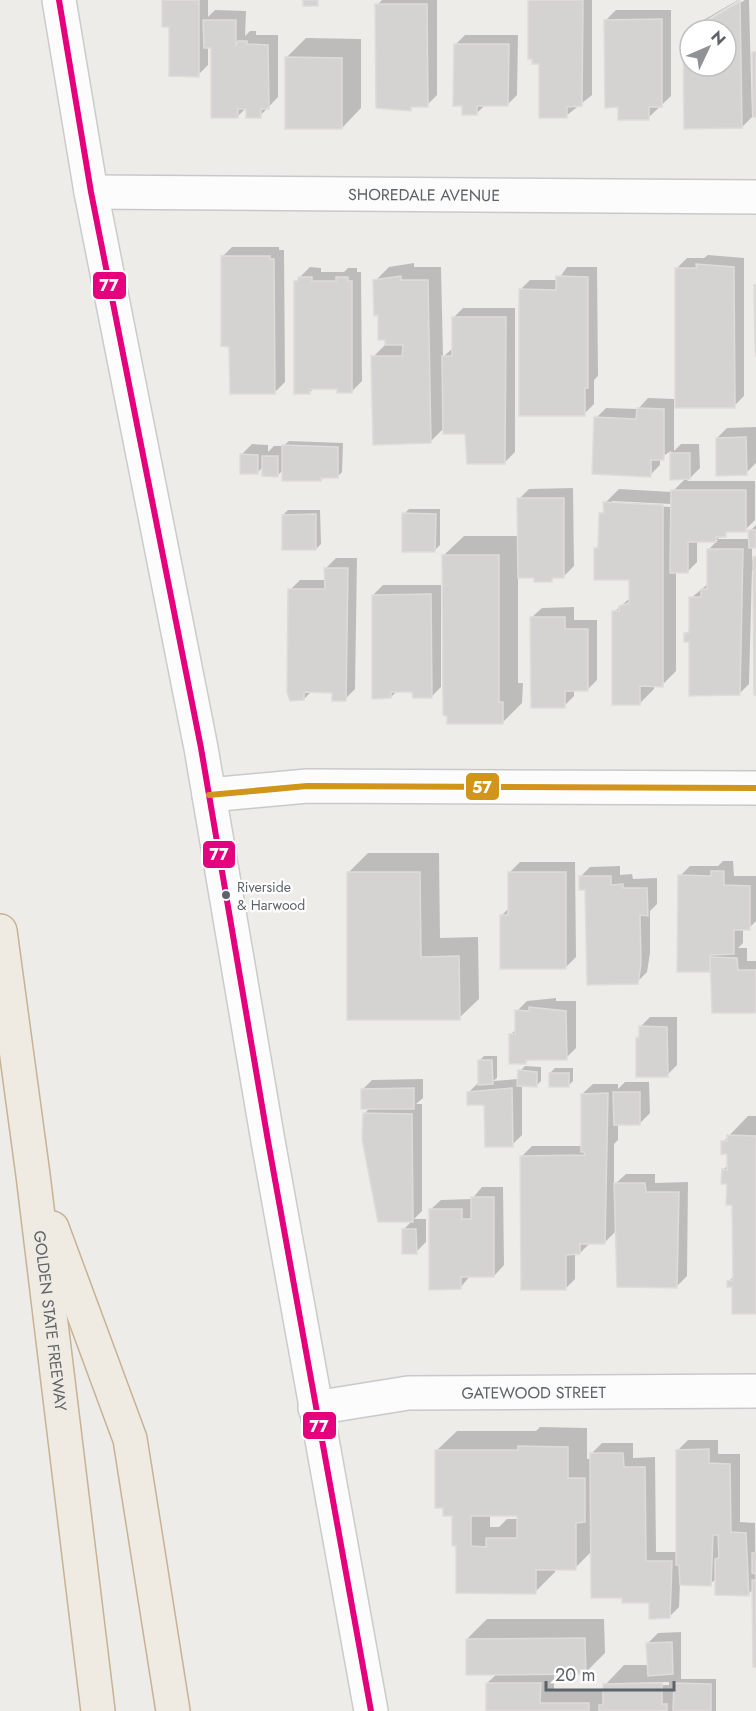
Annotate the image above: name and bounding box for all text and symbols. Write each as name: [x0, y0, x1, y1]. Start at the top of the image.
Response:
north arrow: [678, 18, 738, 78]
text: N: [706, 25, 731, 50]
street label: SHOREDALE AVENUE: [348, 182, 500, 207]
line badge: 77: [92, 271, 127, 300]
text: 77: [99, 274, 119, 297]
line badge: 57: [465, 772, 500, 801]
text: 57: [472, 776, 492, 799]
line badge: 77: [202, 840, 236, 869]
text: 77: [209, 843, 229, 866]
place label: Riverside & Harwood: [237, 877, 305, 915]
marker: Riverside & Harwood: [220, 889, 232, 901]
street label: GOLDEN STATE FREEWAY: [28, 1229, 73, 1412]
street label: GATEWOOD STREET: [461, 1380, 607, 1404]
line badge: 77: [302, 1411, 337, 1440]
text: 77: [309, 1415, 329, 1438]
scale bar: [546, 1654, 674, 1692]
text: 20 m: [555, 1662, 595, 1688]

